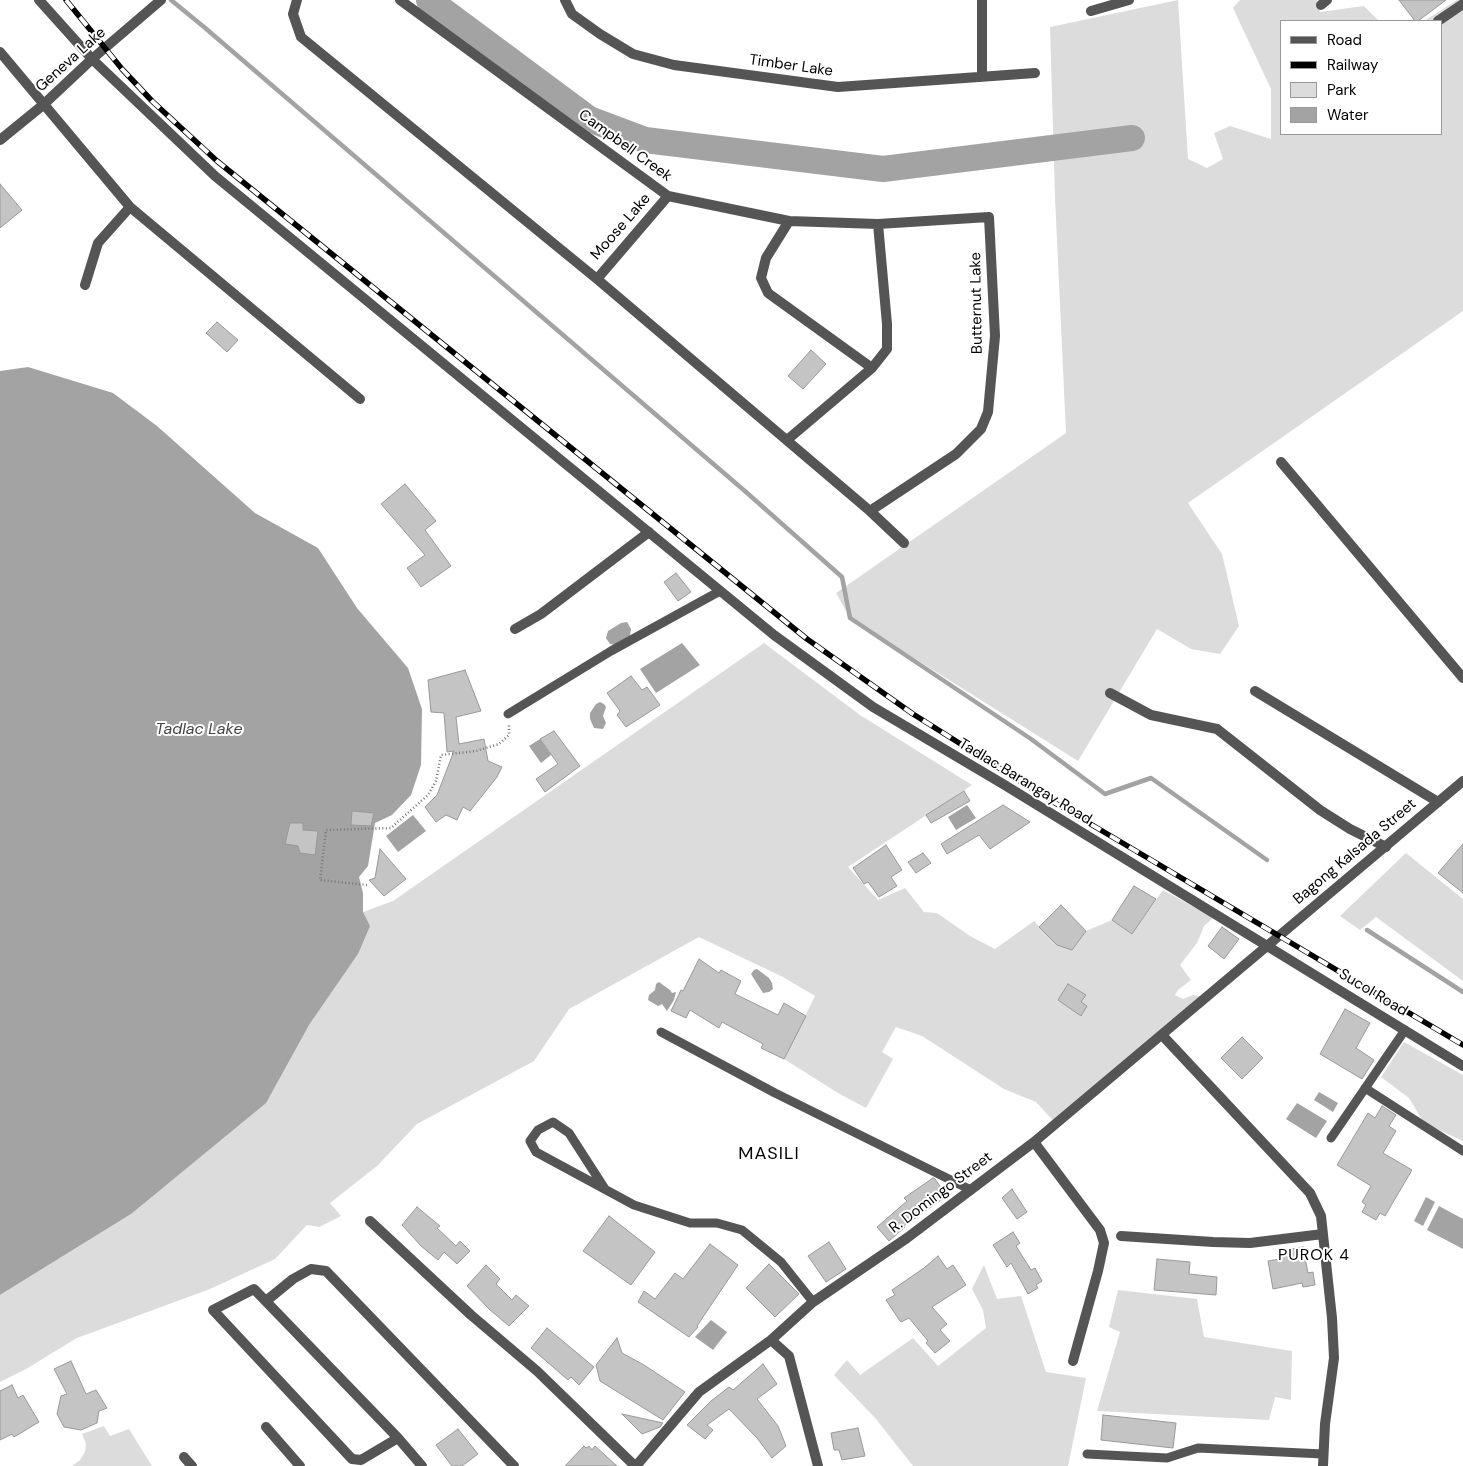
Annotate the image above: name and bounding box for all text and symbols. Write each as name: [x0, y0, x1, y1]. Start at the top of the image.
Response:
legend: [1280, 20, 1443, 135]
street label: Geneva Lake: [32, 24, 110, 96]
text: Road: [1327, 30, 1362, 50]
street label: Timber Lake: [748, 51, 834, 81]
text: Railway: [1327, 55, 1378, 75]
text: Park: [1327, 80, 1357, 100]
text: Water: [1327, 105, 1368, 125]
street label: Campbell Creek: [575, 106, 675, 186]
street label: Moose Lake: [587, 190, 655, 264]
street label: Butternut Lake: [967, 252, 987, 354]
water label: Tadlac Lake: [156, 720, 242, 740]
street label: Tadlac Barangay Road: [955, 735, 1095, 829]
street label: Bagong Kalsada Street: [1290, 795, 1420, 909]
street label: Sucol Road: [1335, 965, 1411, 1021]
district label: MASILI: [738, 1143, 800, 1165]
street label: R. Domingo Street: [886, 1148, 996, 1238]
district label: PUROK 4: [1277, 1246, 1351, 1266]

